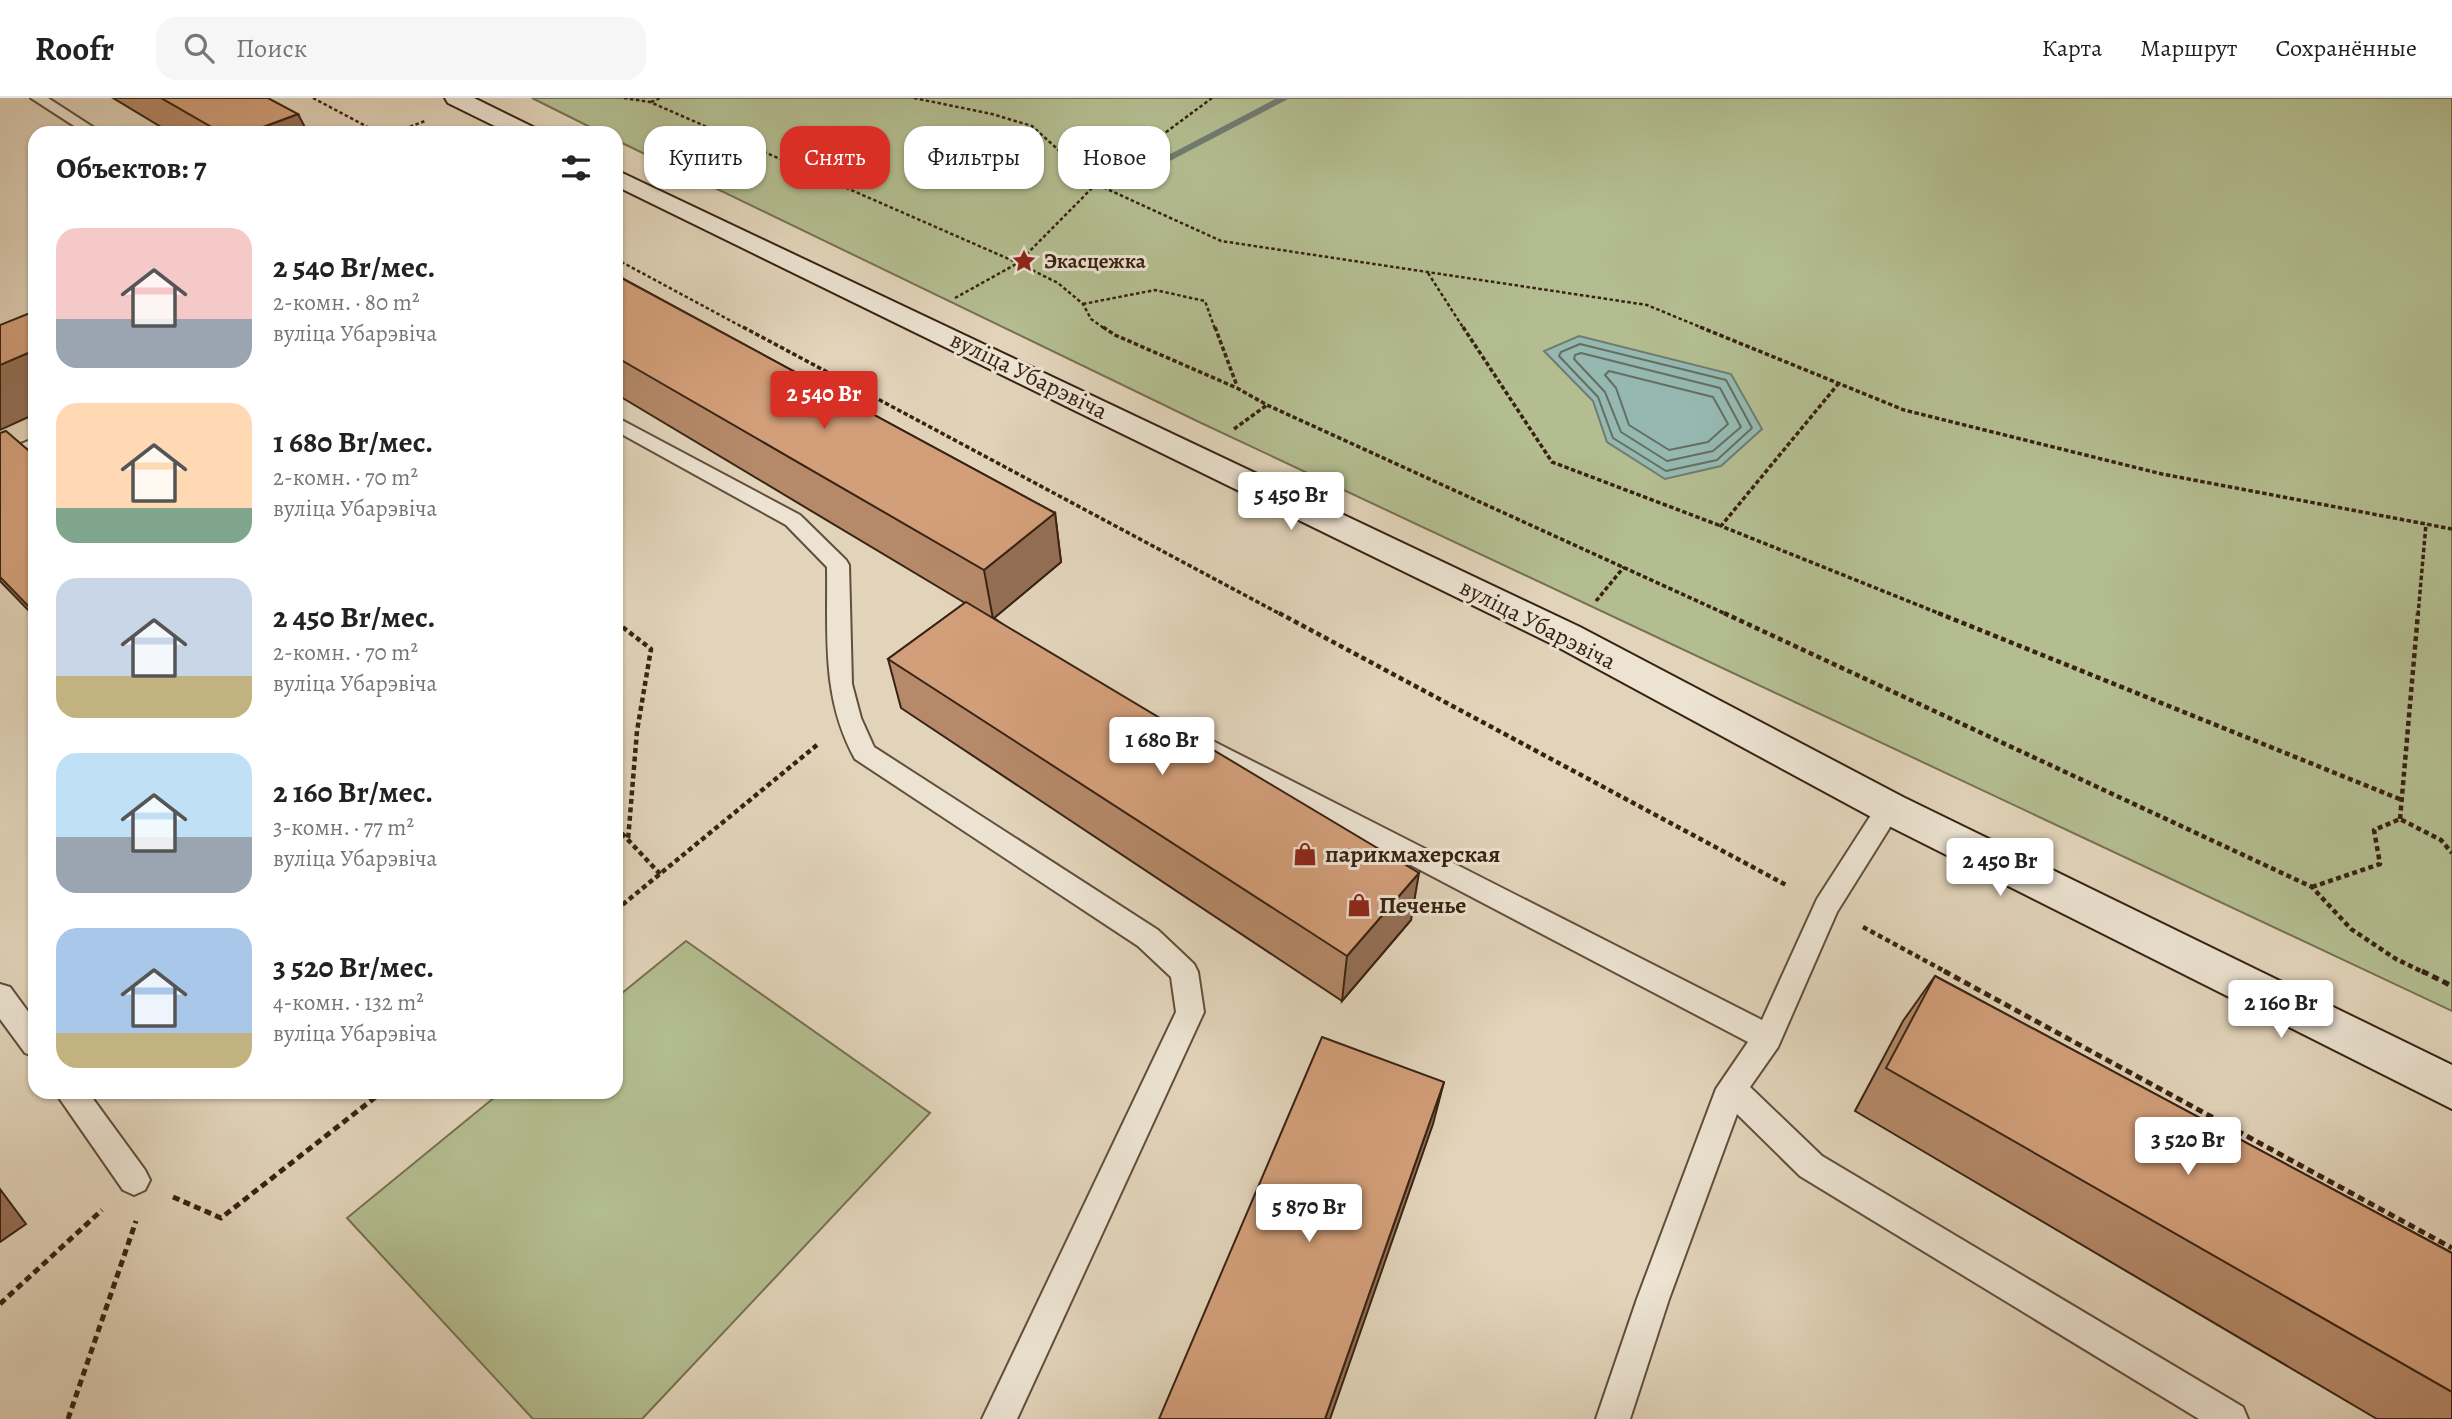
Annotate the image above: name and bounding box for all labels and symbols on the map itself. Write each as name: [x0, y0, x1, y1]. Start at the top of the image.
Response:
place icon: Экасцежка: [1010, 247, 1038, 275]
place label: Экасцежка: [1044, 247, 1146, 275]
street label: вуліца Убарэвіча: [945, 323, 1113, 427]
pin: 2 540 Br: [752, 372, 896, 431]
pin: 5 450 Br: [1219, 472, 1363, 532]
street label: вуліца Убарэвіча: [1454, 571, 1622, 677]
pin: 1 680 Br: [1090, 718, 1234, 777]
place label: парикмахерская: [1325, 838, 1500, 870]
pin: 2 450 Br: [1928, 838, 2072, 898]
shop icon: парикмахерская: [1291, 840, 1319, 868]
place label: Печенье: [1379, 889, 1466, 921]
shop icon: Печенье: [1345, 891, 1373, 919]
pin: 2 160 Br: [2209, 981, 2353, 1040]
pin: 3 520 Br: [2116, 1118, 2260, 1177]
pin: 5 870 Br: [1237, 1184, 1381, 1244]

